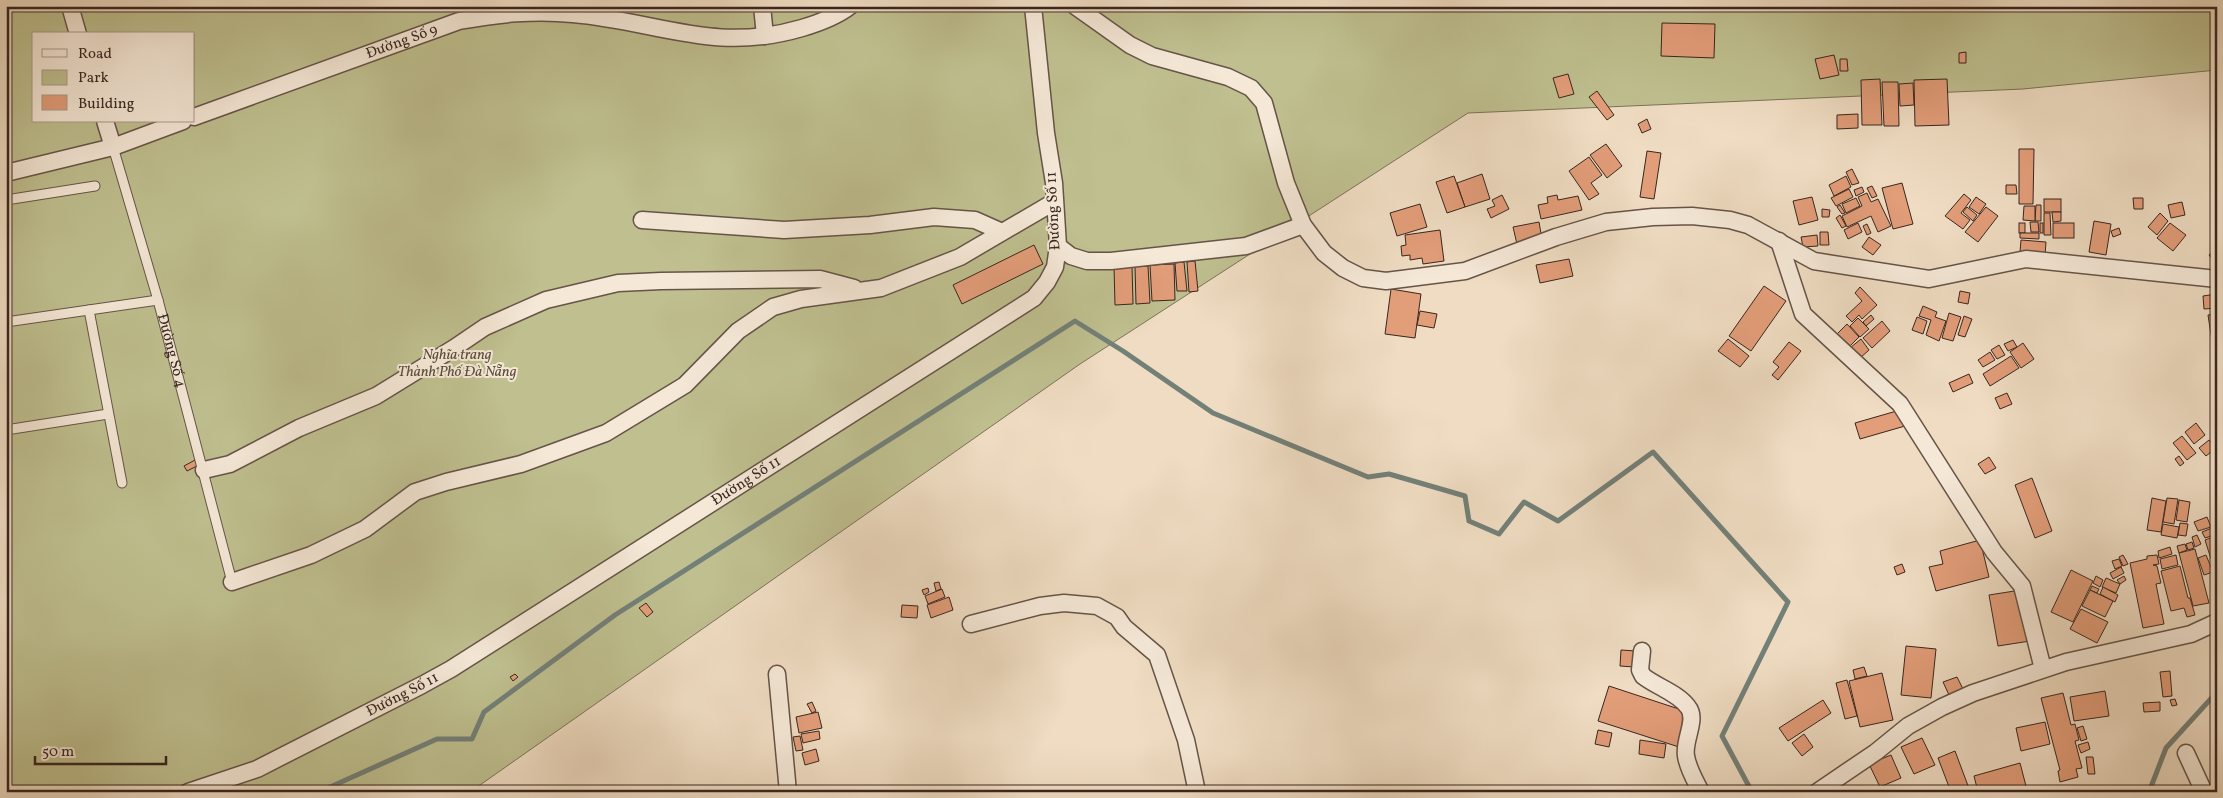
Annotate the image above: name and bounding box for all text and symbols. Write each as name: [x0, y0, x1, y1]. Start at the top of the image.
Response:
street label: Đường Số 9: [363, 19, 441, 64]
legend: [32, 32, 195, 122]
text: Road: [78, 44, 112, 65]
text: Park: [78, 68, 109, 89]
text: Building: [78, 94, 135, 115]
street label: Đường Số 11: [1041, 171, 1067, 251]
street label: Đường Số 4: [152, 311, 191, 390]
park label: Nghĩa trang Thành Phố Đà Nẵng: [398, 345, 517, 383]
street label: Đường Số 11: [707, 451, 785, 511]
street label: Đường Số 11: [363, 667, 442, 722]
scale bar: [35, 733, 166, 765]
text: 50 m: [42, 742, 74, 763]

